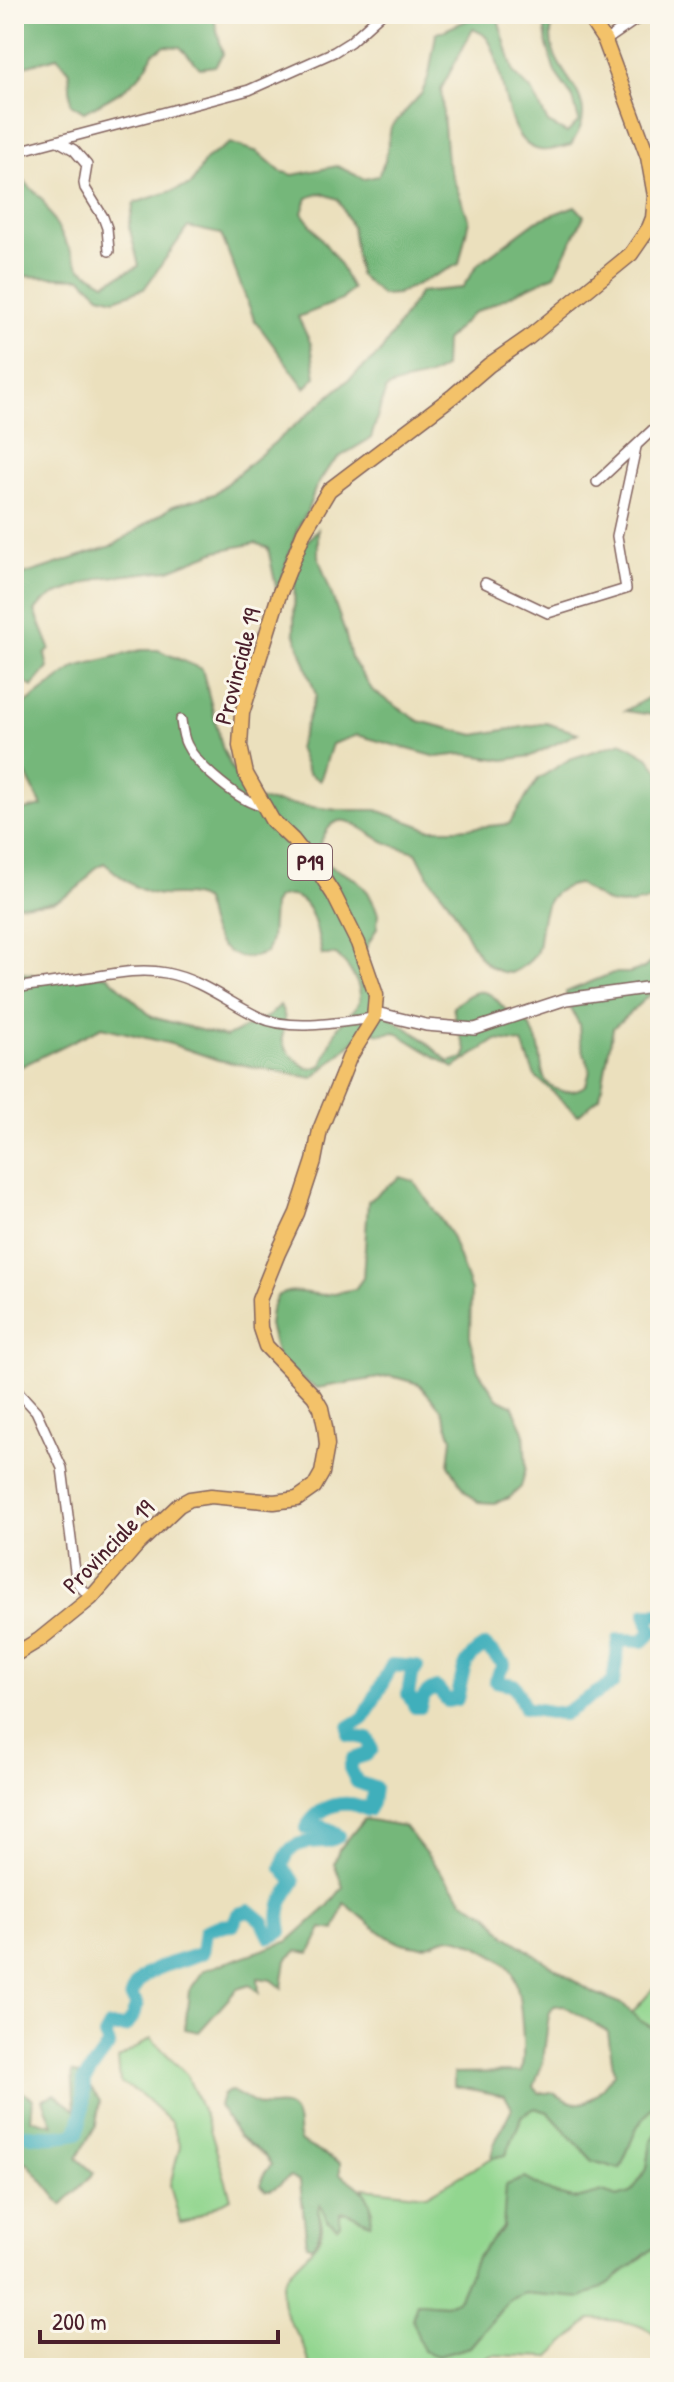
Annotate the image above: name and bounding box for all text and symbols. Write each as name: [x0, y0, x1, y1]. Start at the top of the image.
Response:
street label: Provinciale 19: [206, 604, 268, 728]
road number: P19: [288, 844, 332, 880]
street label: Provinciale 19: [55, 1492, 161, 1600]
scale bar: [40, 2294, 278, 2344]
text: 200 m: [52, 2305, 107, 2337]

